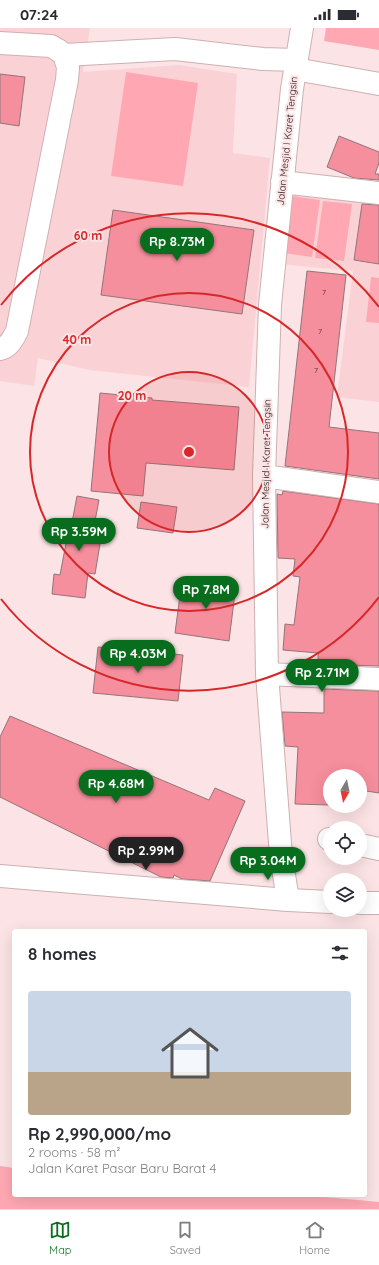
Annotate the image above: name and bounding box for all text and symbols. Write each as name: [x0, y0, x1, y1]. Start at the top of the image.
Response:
text: 07:24: [20, 5, 58, 24]
street label: Jalan Mesjid I Karet Tengsin: [274, 76, 300, 206]
text: 60 m: [74, 228, 102, 243]
pin: Rp 8.73M: [136, 228, 218, 262]
text: Rp 8.73M: [149, 233, 205, 249]
house number: 7: [322, 287, 326, 297]
house number: 7: [318, 326, 322, 336]
text: 40 m: [63, 332, 91, 347]
house number: 7: [314, 365, 318, 375]
text: 20 m: [118, 388, 146, 403]
street label: Jalan Mesjid I Karet Tengsin: [258, 399, 274, 529]
centre of rings: [182, 445, 196, 459]
pin: Rp 3.59M: [38, 518, 120, 552]
text: Rp 3.59M: [51, 523, 107, 539]
pin: Rp 7.8M: [169, 576, 243, 610]
text: Rp 7.8M: [182, 581, 230, 597]
pin: Rp 4.03M: [97, 640, 179, 674]
text: Rp 4.03M: [109, 645, 167, 661]
pin: Rp 2.71M: [281, 659, 363, 693]
text: Rp 2.71M: [295, 664, 349, 680]
north arrow: [323, 769, 367, 813]
map controls: [323, 769, 367, 917]
pin: Rp 4.68M: [75, 770, 157, 804]
text: Rp 4.68M: [88, 775, 144, 791]
button: locate: [323, 821, 367, 865]
pin: Rp 2.99M: [105, 837, 187, 871]
text: Rp 2.99M: [118, 842, 174, 858]
pin: Rp 3.04M: [227, 847, 309, 881]
text: Rp 3.04M: [239, 852, 297, 868]
button: layers: [323, 873, 367, 917]
icon: filters: [329, 942, 351, 964]
text: 8 homes: [28, 943, 97, 964]
icon: home: [154, 1017, 226, 1089]
text: Rp 2,990,000/mo: [28, 1123, 171, 1144]
text: 2 rooms · 58 m²: [28, 1144, 120, 1160]
text: Jalan Karet Pasar Baru Barat 4: [28, 1160, 216, 1176]
tab: Map: [49, 1219, 72, 1257]
tab: Saved: [170, 1219, 201, 1257]
tab: Home: [299, 1219, 330, 1257]

